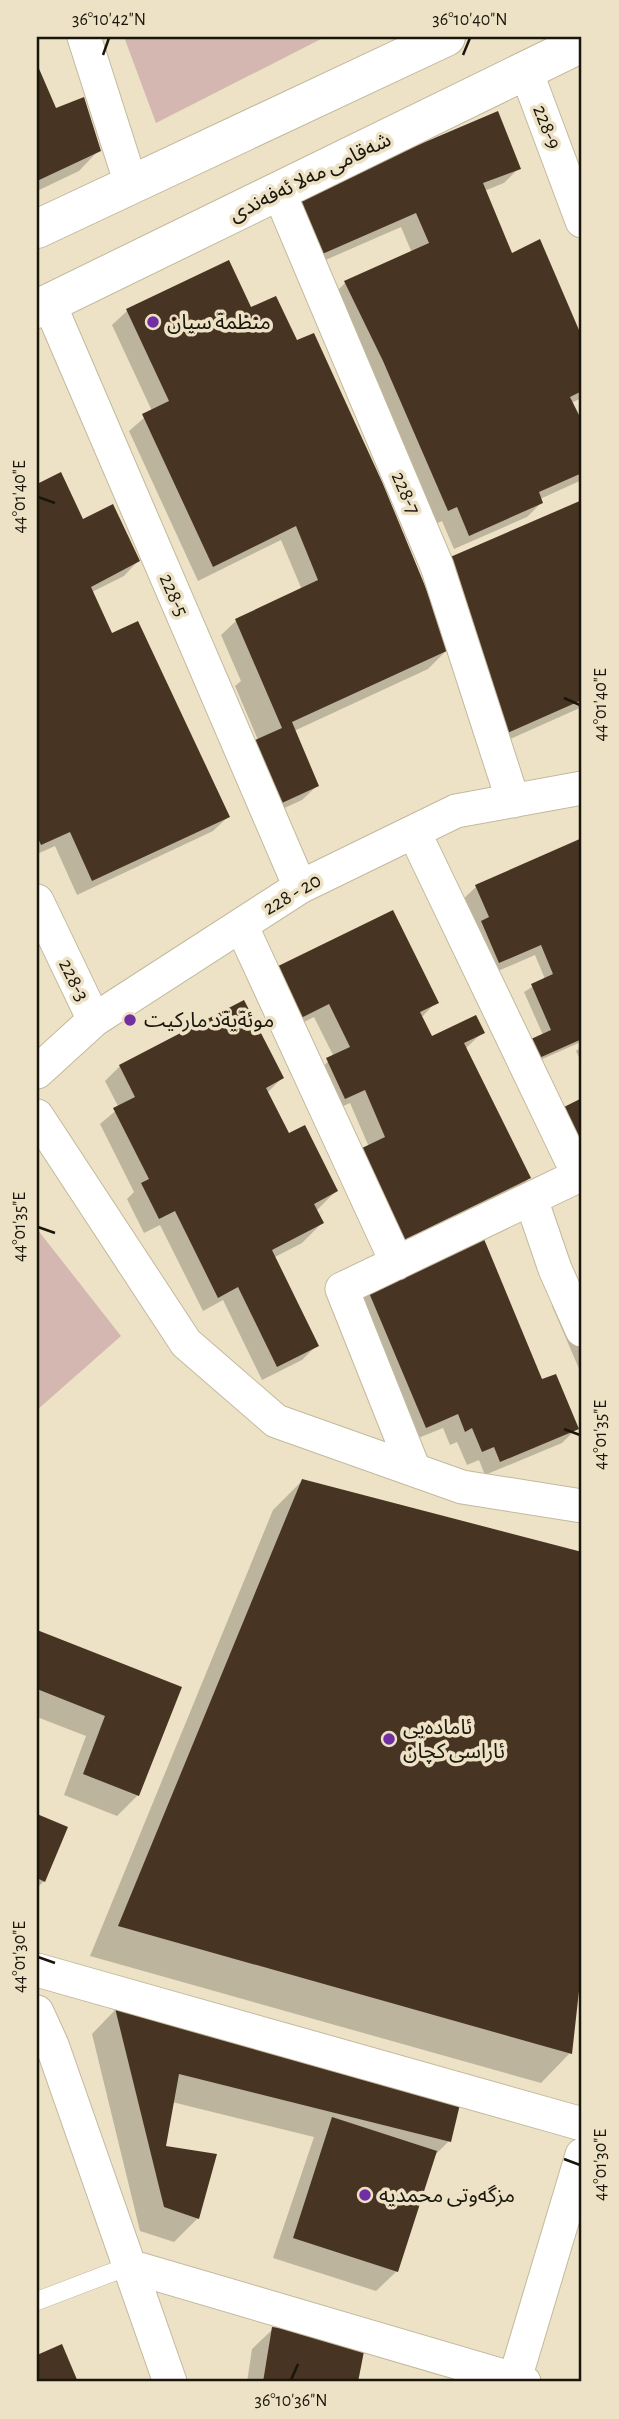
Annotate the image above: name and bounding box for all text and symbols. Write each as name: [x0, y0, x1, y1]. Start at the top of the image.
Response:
text: 36°10'42"N: [72, 11, 146, 29]
text: 36°10'40"N: [432, 11, 508, 29]
street label: 228-9: [529, 102, 565, 152]
street label: شەقامی مەلا ئەفەندی: [226, 129, 395, 226]
place label: منظمة سيان: [167, 312, 271, 334]
marker: منظمة سيان: [145, 314, 161, 330]
text: 44°01'40"E: [11, 460, 29, 534]
street label: 228-7: [388, 469, 424, 518]
street label: 228-5: [156, 571, 192, 619]
text: 44°01'40"E: [592, 668, 610, 742]
street label: 228 - 20: [259, 869, 325, 919]
street label: 228-3: [55, 956, 93, 1004]
place label: موئةيةد ماركيت: [144, 1010, 274, 1032]
marker: موئةيةد ماركيت: [122, 1012, 138, 1028]
text: 44°01'35"E: [11, 1192, 29, 1262]
text: 44°01'35"E: [592, 1400, 610, 1470]
place label: ئامادەیی ئاراسی کچان: [403, 1717, 505, 1764]
marker: ئامادەیی ئاراسی کچان: [381, 1731, 397, 1747]
text: 44°01'30"E: [11, 1921, 29, 1993]
text: 44°01'30"E: [592, 2129, 610, 2201]
place label: مزگەوتی محمدیە: [379, 2184, 515, 2207]
marker: مزگەوتی محمدیە: [357, 2187, 373, 2203]
text: 36°10'36"N: [254, 2392, 328, 2410]

